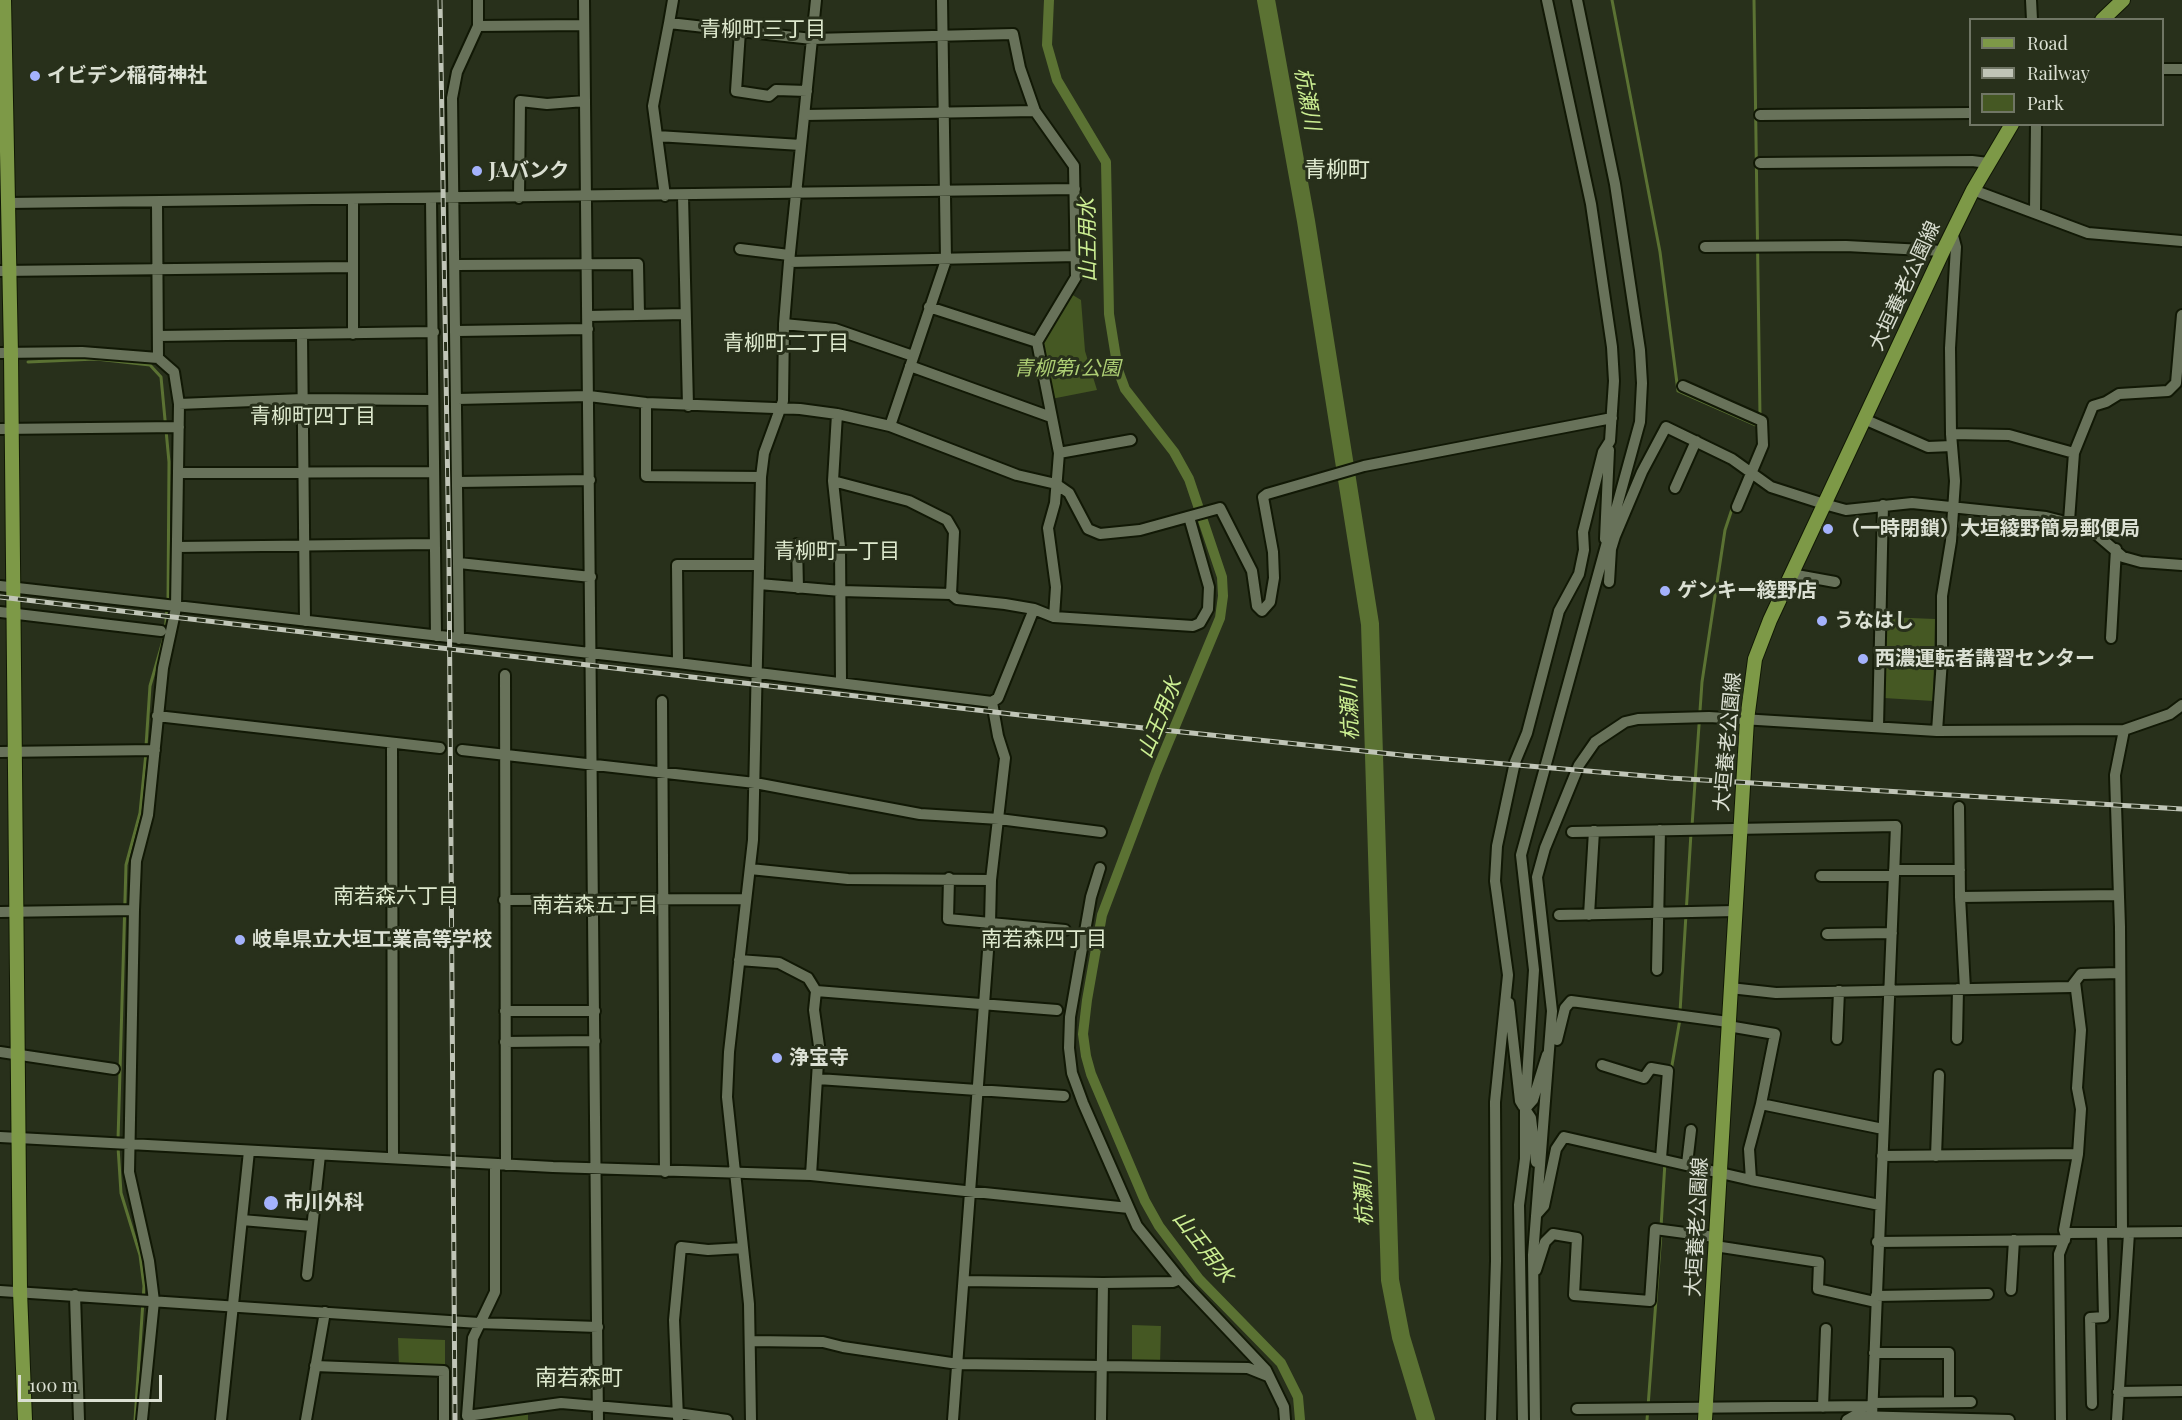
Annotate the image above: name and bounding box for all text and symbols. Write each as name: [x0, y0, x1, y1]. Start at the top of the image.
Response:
district label: 青柳町三丁目: [700, 16, 826, 42]
legend: [1969, 18, 2164, 126]
text: Road: [2027, 31, 2068, 55]
text: Railway: [2027, 61, 2090, 85]
place label: イビデン稲荷神社: [47, 64, 207, 88]
water label: 杭瀬川: [1289, 66, 1325, 132]
marker: イビデン稲荷神社: [28, 69, 42, 83]
text: Park: [2027, 91, 2064, 115]
district label: 青柳町: [1304, 157, 1370, 183]
place label: JAバンク: [489, 159, 569, 183]
marker: JAバンク: [470, 164, 484, 178]
water label: 山王用水: [1075, 198, 1101, 282]
street label: 大垣養老公園線: [1865, 217, 1945, 355]
district label: 青柳町二丁目: [723, 330, 849, 356]
park label: 青柳第1公園: [1014, 357, 1120, 381]
district label: 青柳町四丁目: [250, 403, 376, 429]
place label: （一時閉鎖）大垣綾野簡易郵便局: [1840, 517, 2140, 541]
marker: （一時閉鎖）大垣綾野簡易郵便局: [1821, 522, 1835, 536]
district label: 青柳町一丁目: [774, 538, 900, 564]
place label: ゲンキー綾野店: [1677, 579, 1817, 603]
marker: ゲンキー綾野店: [1658, 584, 1672, 598]
place label: うなはし: [1834, 609, 1914, 633]
marker: うなはし: [1815, 614, 1829, 628]
place label: 西濃運転者講習センター: [1875, 647, 2095, 671]
marker: 西濃運転者講習センター: [1856, 652, 1870, 666]
street label: 大垣養老公園線: [1710, 671, 1746, 813]
water label: 山王用水: [1133, 674, 1187, 762]
water label: 杭瀬川: [1336, 677, 1364, 741]
district label: 南若森六丁目: [333, 883, 459, 909]
district label: 南若森五丁目: [532, 892, 658, 918]
district label: 南若森四丁目: [981, 926, 1107, 952]
place label: 岐阜県立大垣工業高等学校: [252, 928, 492, 952]
marker: 岐阜県立大垣工業高等学校: [233, 933, 247, 947]
place label: 浄宝寺: [789, 1046, 849, 1070]
marker: 浄宝寺: [770, 1051, 784, 1065]
street label: 大垣養老公園線: [1681, 1156, 1713, 1298]
water label: 杭瀬川: [1350, 1163, 1378, 1227]
place label: 市川外科: [284, 1191, 364, 1215]
marker: 市川外科: [262, 1194, 280, 1212]
water label: 山王用水: [1167, 1206, 1239, 1288]
scale bar: [21, 1363, 165, 1401]
district label: 南若森町: [535, 1365, 623, 1391]
text: 100 m: [29, 1373, 78, 1397]

